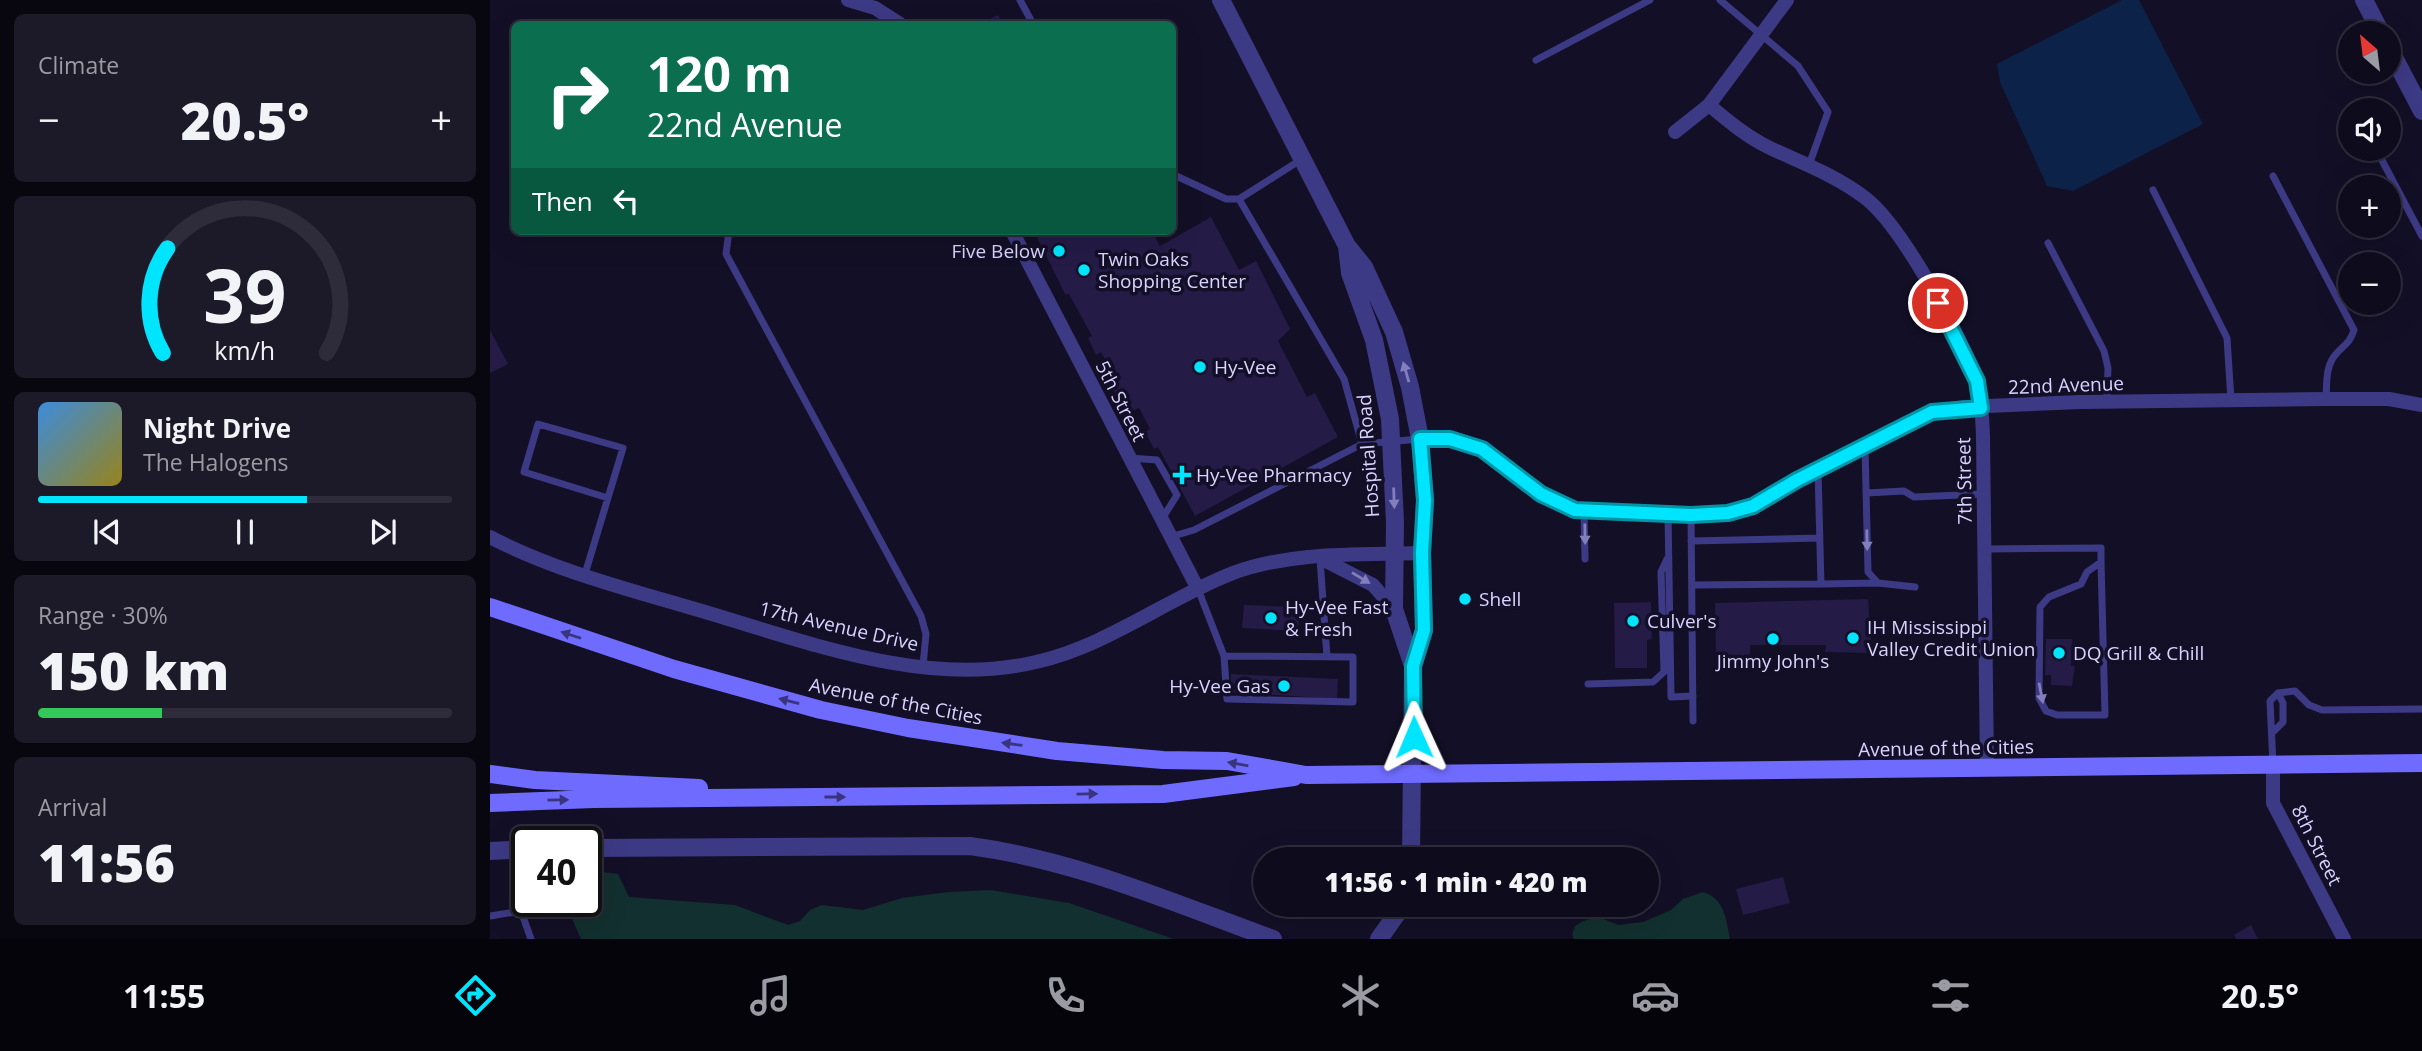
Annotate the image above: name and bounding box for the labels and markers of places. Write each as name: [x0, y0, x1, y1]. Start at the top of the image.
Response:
place label: Five Below: [951, 238, 1045, 264]
marker: Five Below: [1051, 243, 1067, 259]
place label: Twin Oaks Shopping Center: [1098, 246, 1246, 294]
marker: Twin Oaks Shopping Center: [1076, 262, 1092, 278]
pin: [1908, 273, 1968, 333]
place label: Hy-Vee: [1214, 354, 1276, 380]
marker: Hy-Vee: [1192, 359, 1208, 375]
place label: Hy-Vee Pharmacy: [1196, 462, 1352, 488]
marker: Hy-Vee Pharmacy: [1174, 467, 1190, 483]
place label: Shell: [1479, 586, 1521, 612]
marker: Shell: [1457, 591, 1473, 607]
place label: Hy-Vee Fast & Fresh: [1285, 594, 1389, 642]
place label: Culver's: [1647, 608, 1717, 634]
marker: Hy-Vee Fast & Fresh: [1263, 610, 1279, 626]
marker: Culver's: [1625, 613, 1641, 629]
place label: IH Mississippi Valley Credit Union: [1867, 614, 2036, 662]
marker: IH Mississippi Valley Credit Union: [1845, 630, 1861, 646]
marker: Jimmy John's: [1765, 631, 1781, 647]
place label: DQ Grill & Chill: [2073, 640, 2204, 666]
marker: DQ Grill & Chill: [2051, 645, 2067, 661]
place label: Jimmy John's: [1715, 648, 1829, 674]
place label: Hy-Vee Gas: [1169, 673, 1270, 699]
marker: Hy-Vee Gas: [1276, 678, 1292, 694]

